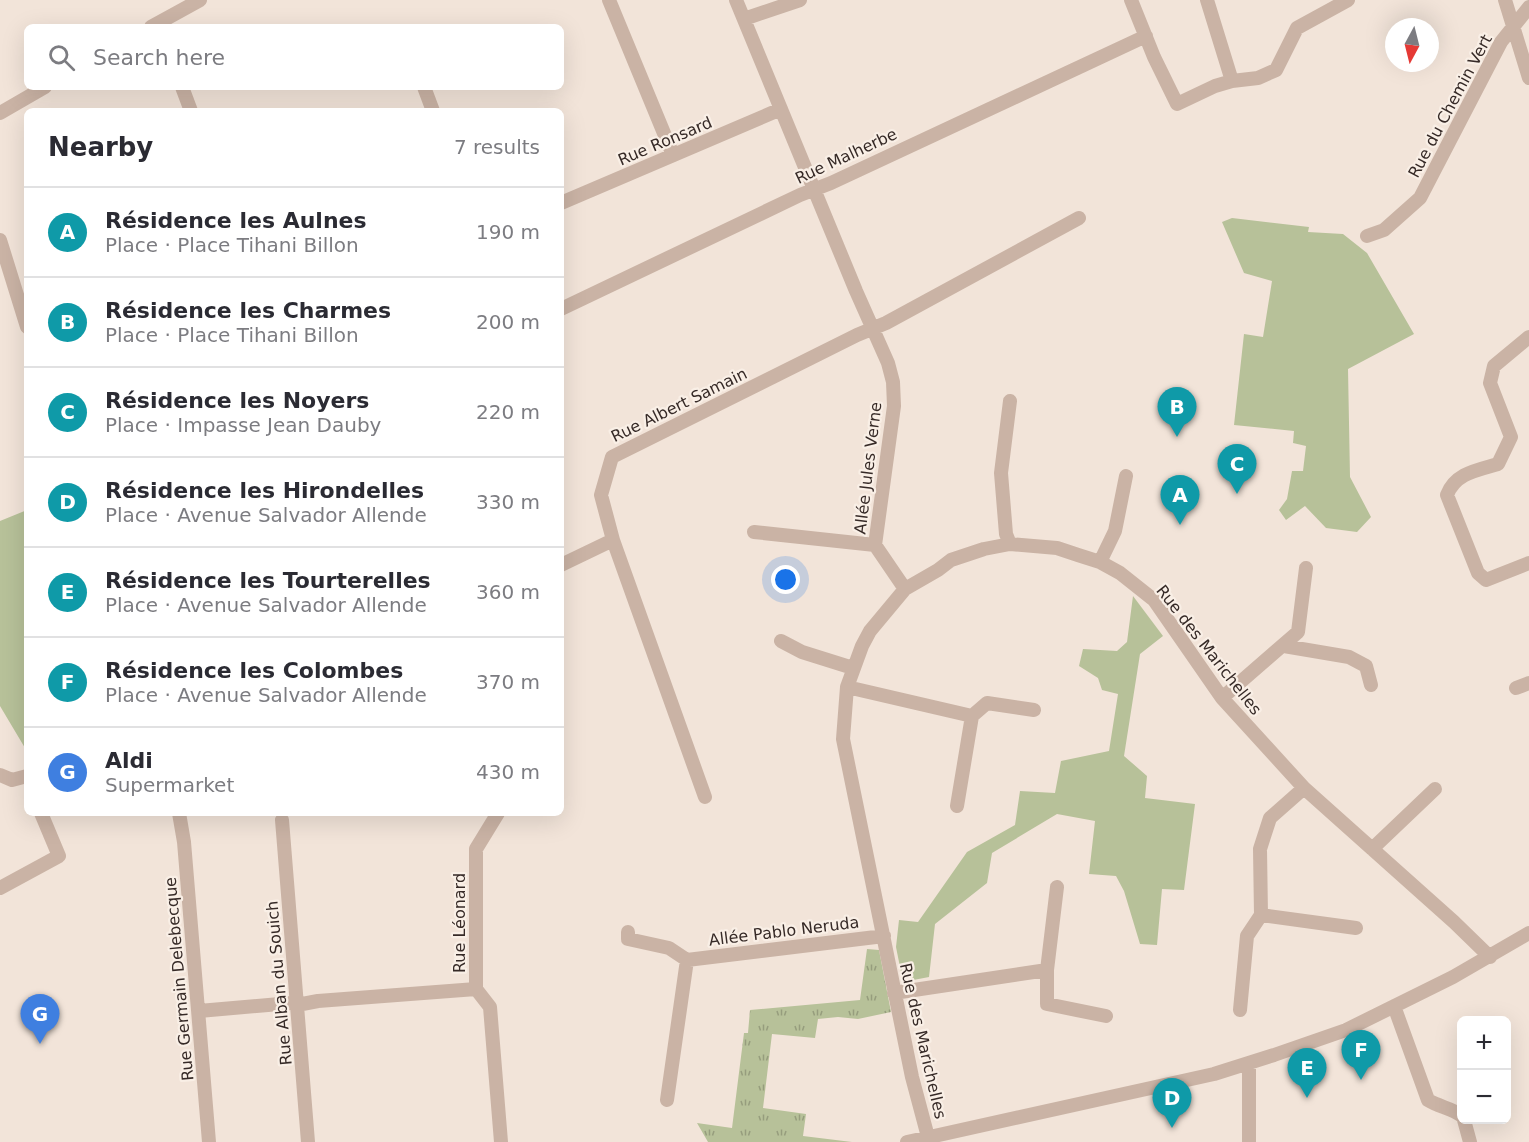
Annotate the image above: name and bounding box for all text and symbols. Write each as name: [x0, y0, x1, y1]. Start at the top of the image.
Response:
north arrow: [1385, 18, 1439, 72]
search box: [24, 24, 564, 90]
street label: Rue du Chemin Vert: [1404, 31, 1496, 181]
icon: search: [45, 41, 78, 74]
text: Search here: [93, 45, 225, 70]
street label: Rue Ronsard: [615, 113, 715, 169]
street label: Rue Malherbe: [792, 124, 900, 188]
text: Nearby: [48, 132, 153, 162]
text: 7 results: [454, 135, 540, 159]
text: Résidence les Aulnes: [105, 208, 367, 233]
text: A: [60, 220, 75, 244]
text: 190 m: [476, 220, 540, 244]
text: Place · Place Tihani Billon: [105, 233, 359, 257]
text: Résidence les Charmes: [105, 298, 391, 323]
text: B: [60, 310, 75, 334]
text: 200 m: [476, 310, 540, 334]
text: Place · Place Tihani Billon: [105, 323, 359, 347]
street label: Rue Albert Samain: [608, 364, 750, 446]
text: Résidence les Noyers: [105, 388, 369, 413]
pin: B: [1158, 388, 1196, 437]
text: C: [60, 400, 75, 424]
text: 220 m: [476, 400, 540, 424]
street label: Allée Jules Verne: [850, 401, 886, 535]
text: Place · Impasse Jean Dauby: [105, 413, 381, 437]
pin: C: [1218, 444, 1256, 494]
pin: A: [1160, 476, 1200, 525]
text: Résidence les Hirondelles: [105, 478, 424, 503]
text: D: [59, 490, 76, 514]
text: 330 m: [476, 490, 540, 514]
text: Place · Avenue Salvador Allende: [105, 503, 427, 527]
your location: [771, 565, 800, 594]
text: Résidence les Tourterelles: [105, 568, 431, 593]
text: E: [61, 580, 74, 604]
text: 360 m: [476, 580, 540, 604]
street label: Rue des Marichelles: [1152, 581, 1266, 719]
text: Place · Avenue Salvador Allende: [105, 593, 427, 617]
text: Résidence les Colombes: [105, 658, 403, 683]
text: F: [61, 670, 74, 694]
text: 370 m: [476, 670, 540, 694]
text: Place · Avenue Salvador Allende: [105, 683, 427, 707]
text: Aldi: [105, 748, 153, 773]
text: G: [59, 760, 76, 784]
text: 430 m: [476, 760, 540, 784]
text: Supermarket: [105, 773, 234, 797]
street label: Rue Léonard: [450, 873, 469, 973]
street label: Rue Germain Delebecque: [161, 876, 197, 1082]
street label: Rue Alban du Souich: [262, 900, 296, 1066]
street label: Allée Pablo Neruda: [708, 912, 860, 950]
street label: Rue des Marichelles: [896, 961, 950, 1121]
pin: G: [20, 994, 60, 1044]
map controls: [1457, 1016, 1511, 1124]
button: +: [1457, 1016, 1511, 1070]
pin: F: [1342, 1030, 1380, 1080]
pin: E: [1288, 1048, 1326, 1098]
button: −: [1457, 1070, 1511, 1124]
pin: D: [1152, 1078, 1192, 1128]

